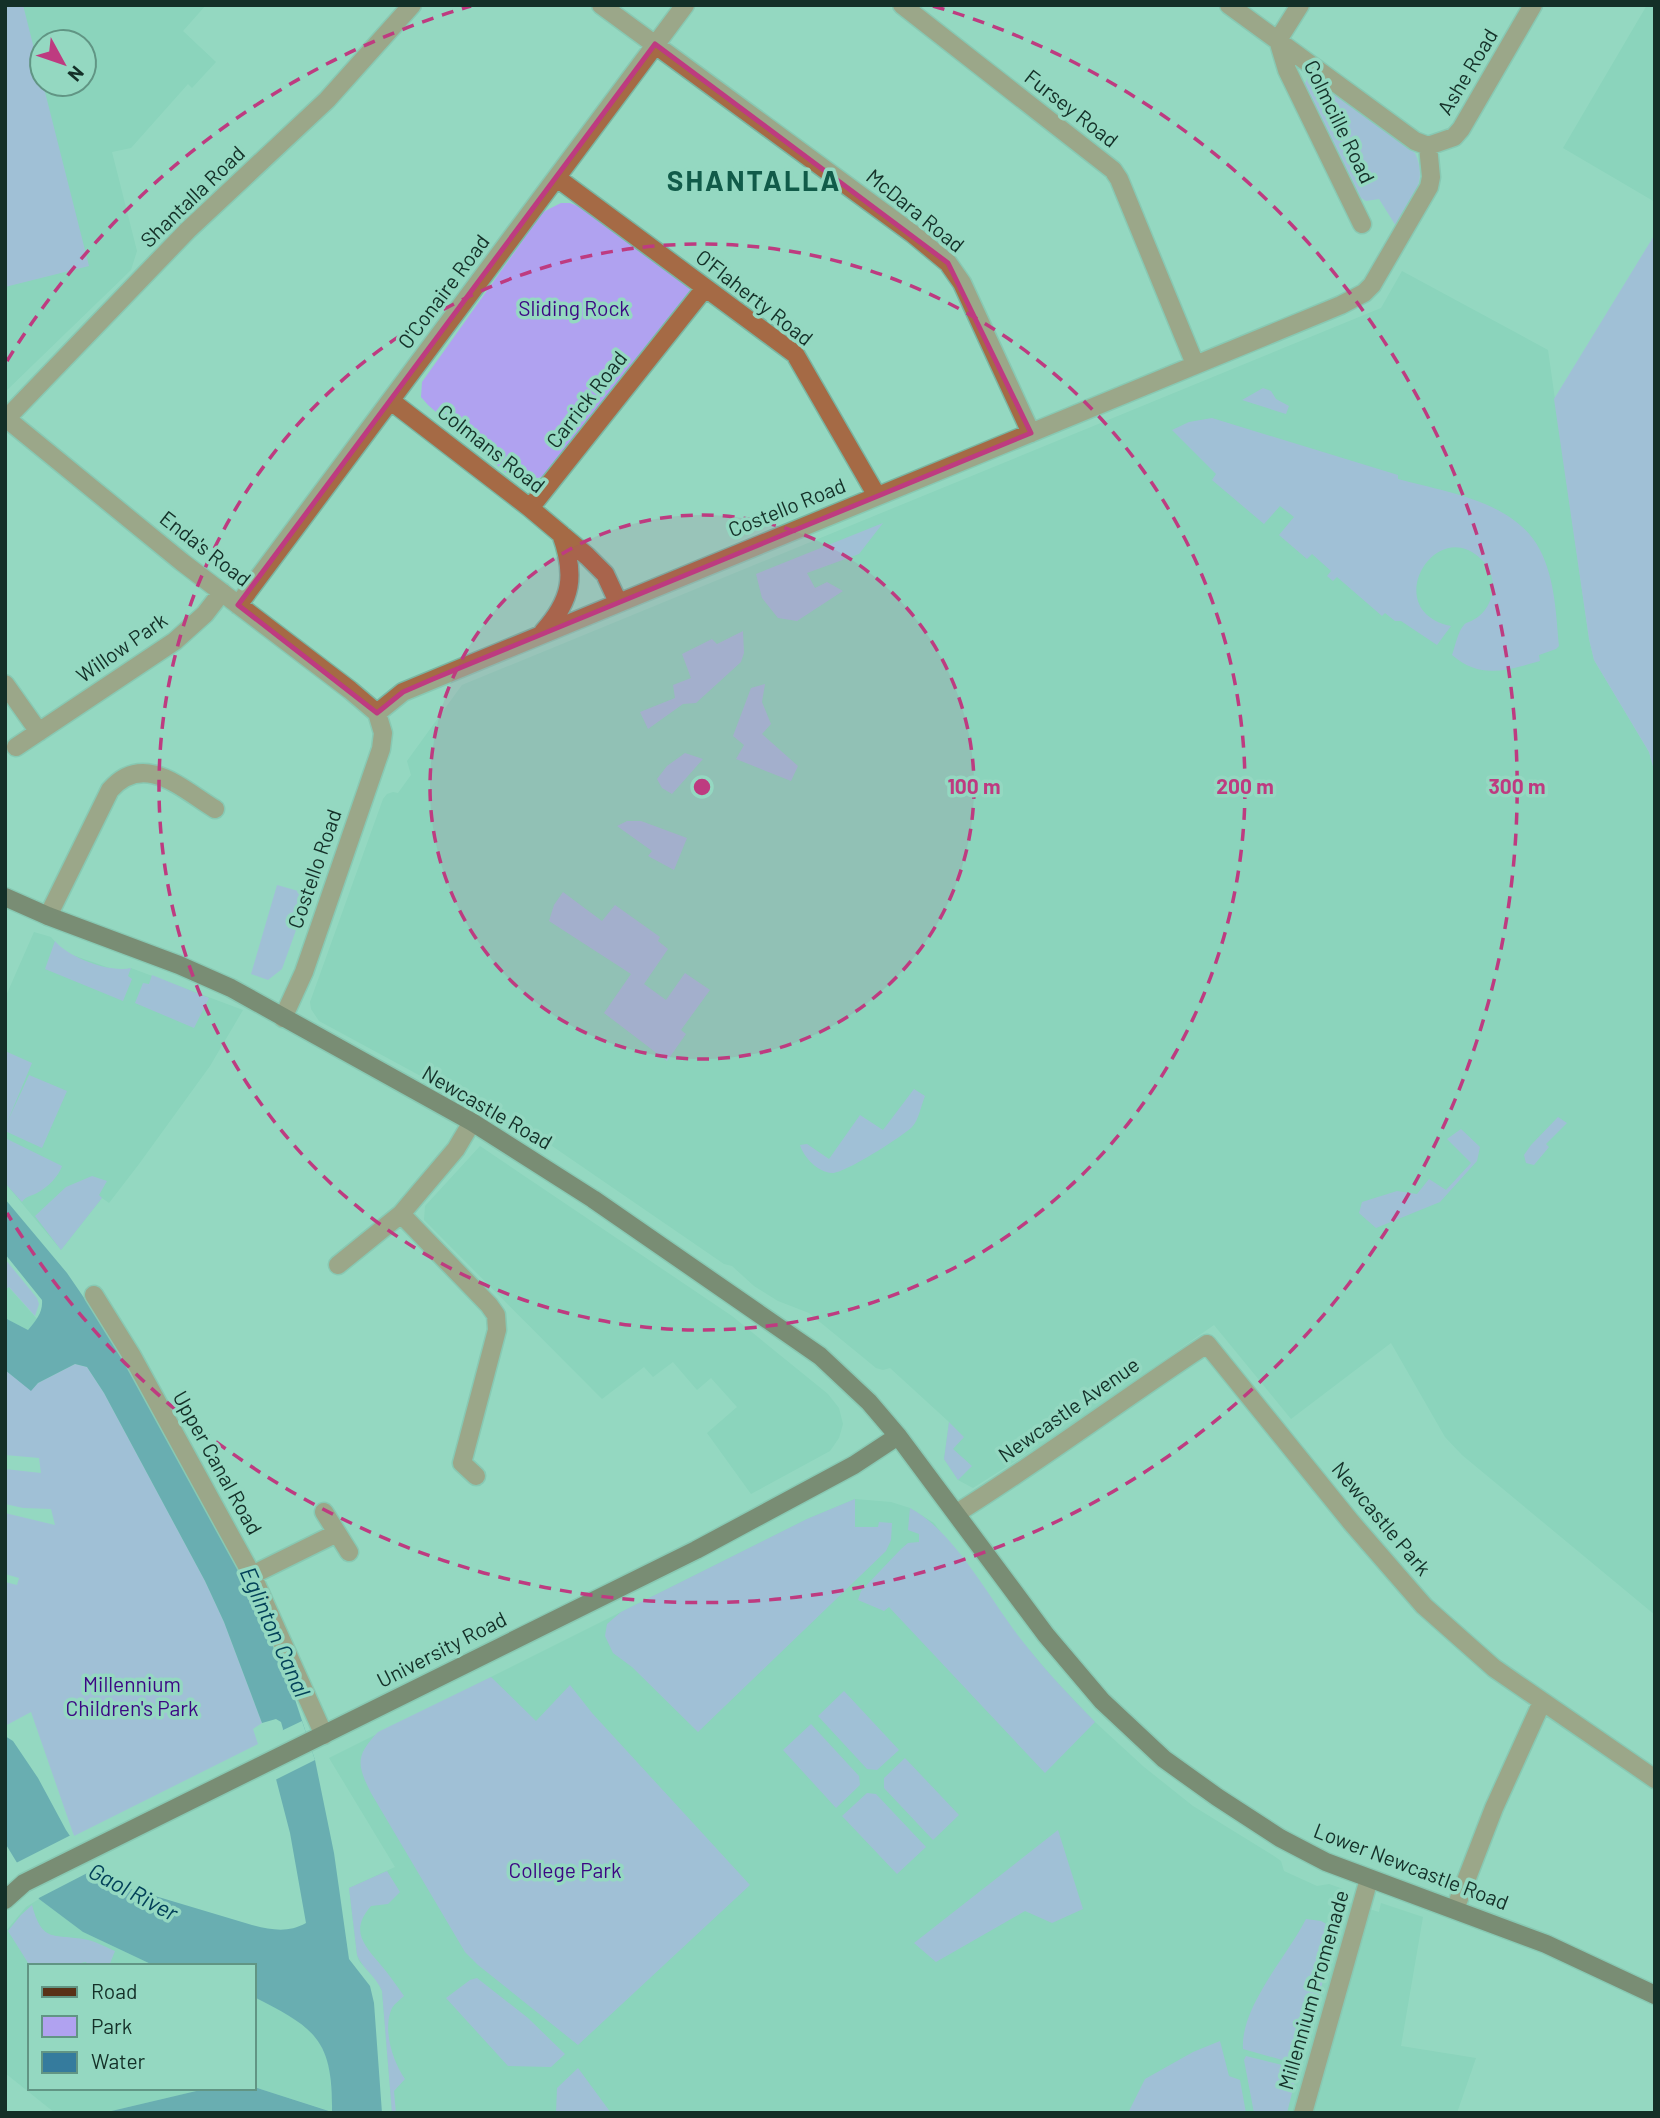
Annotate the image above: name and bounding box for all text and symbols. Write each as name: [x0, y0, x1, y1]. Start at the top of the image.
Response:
street label: Ashe Road: [1431, 24, 1502, 119]
north arrow: [28, 28, 98, 98]
street label: Colmcille Road: [1300, 56, 1381, 187]
text: N: [64, 62, 89, 86]
street label: Fursey Road: [1020, 64, 1124, 152]
street label: Shantalla Road: [135, 140, 249, 252]
district label: SHANTALLA: [667, 163, 841, 197]
street label: McDara Road: [862, 163, 970, 257]
street label: O'Conaire Road: [392, 229, 494, 353]
street label: O'Flaherty Road: [691, 243, 818, 350]
park label: Sliding Rock: [518, 295, 630, 320]
street label: Carrick Road: [540, 346, 631, 452]
street label: Colmans Road: [433, 398, 551, 497]
street label: Costello Road: [724, 472, 849, 542]
street label: Enda's Road: [155, 505, 256, 591]
street label: Willow Park: [71, 606, 171, 687]
text: 100 m: [947, 773, 1001, 798]
text: 200 m: [1216, 773, 1274, 798]
text: 300 m: [1488, 773, 1546, 798]
centre of rings: [690, 775, 714, 799]
street label: Costello Road: [281, 806, 346, 931]
street label: Newcastle Road: [418, 1059, 557, 1154]
street label: Newcastle Avenue: [993, 1351, 1143, 1467]
street label: Upper Canal Road: [168, 1386, 268, 1539]
street label: Newcastle Park: [1327, 1456, 1437, 1580]
water label: Eglinton Canal: [235, 1562, 317, 1701]
street label: University Road: [372, 1605, 510, 1692]
park label: Millennium Children's Park: [66, 1671, 198, 1720]
street label: Lower Newcastle Road: [1311, 1817, 1513, 1914]
water label: Gaol River: [84, 1856, 184, 1927]
park label: College Park: [509, 1857, 621, 1882]
street label: Millennium Promenade: [1272, 1887, 1353, 2092]
legend: [28, 1964, 256, 2090]
text: Road: [91, 1978, 137, 2003]
text: Park: [91, 2013, 132, 2038]
text: Water: [91, 2048, 146, 2073]

